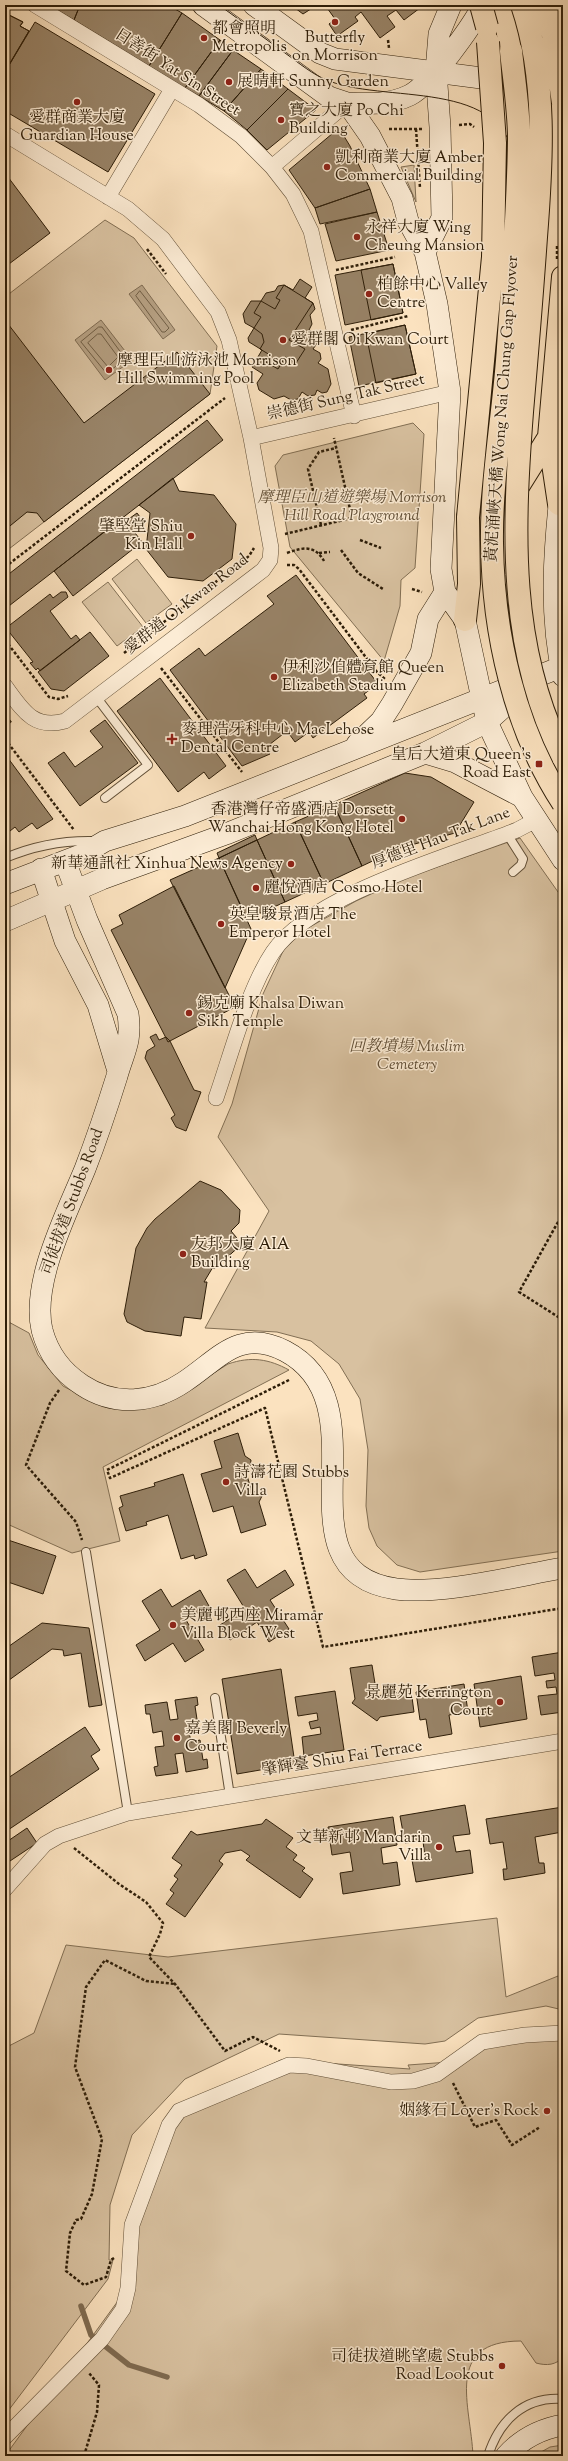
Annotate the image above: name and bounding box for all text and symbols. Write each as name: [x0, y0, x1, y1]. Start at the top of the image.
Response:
marker: Butterfly on Morrison: [330, 17, 340, 27]
place label: 都會照明 Metropolis: [212, 18, 287, 59]
street label: 日善街 Yat Sin Street: [109, 24, 245, 123]
place label: Butterfly on Morrison: [292, 27, 378, 68]
marker: 都會照明 Metropolis: [199, 33, 209, 43]
place label: 展晴軒 Sunny Garden: [237, 71, 390, 94]
marker: 展晴軒 Sunny Garden: [224, 77, 234, 87]
marker: 愛群商業大廈 Guardian House: [72, 97, 82, 107]
place label: 寶之大廈 Po Chi Building: [289, 100, 404, 141]
place label: 愛群商業大廈 Guardian House: [20, 107, 134, 148]
marker: 寶之大廈 Po Chi Building: [276, 115, 286, 125]
place label: 凱利商業大廈 Amber Commercial Building: [335, 147, 483, 188]
marker: 凱利商業大廈 Amber Commercial Building: [322, 162, 332, 172]
place label: 永祥大廈 Wing Cheung Mansion: [365, 217, 485, 258]
marker: 永祥大廈 Wing Cheung Mansion: [352, 232, 362, 242]
street label: 黃泥涌峽天橋 Wong Nai Chung Gap Flyover: [481, 255, 525, 563]
place label: 柏餘中心 Valley Centre: [377, 274, 488, 315]
marker: 柏餘中心 Valley Centre: [364, 289, 374, 299]
place label: 愛群閣 Oi Kwan Court: [291, 329, 449, 352]
marker: 愛群閣 Oi Kwan Court: [278, 335, 288, 345]
place label: 摩理臣山游泳池 Morrison Hill Swimming Pool: [117, 350, 297, 391]
marker: 摩理臣山游泳池 Morrison Hill Swimming Pool: [104, 365, 114, 375]
street label: 崇德街 Sung Tak Street: [265, 369, 428, 427]
park label: 摩理臣山道遊樂場 Morrison Hill Road Playground: [258, 487, 447, 528]
place label: 肇堅堂 Shiu Kin Hall: [99, 516, 184, 557]
marker: 肇堅堂 Shiu Kin Hall: [186, 531, 196, 541]
street label: 愛群道 Oi Kwan Road: [120, 549, 254, 661]
place label: 伊利沙伯體育館 Queen Elizabeth Stadium: [282, 657, 445, 698]
marker: 伊利沙伯體育館 Queen Elizabeth Stadium: [269, 672, 279, 682]
place label: 麥理浩牙科中心 MacLehose Dental Centre: [181, 719, 374, 760]
marker: 麥理浩牙科中心 MacLehose Dental Centre: [166, 733, 178, 745]
place label: 皇后大道東 Queen's Road East: [391, 744, 532, 785]
marker: 皇后大道東 Queen's Road East: [534, 759, 544, 769]
place label: 香港灣仔帝盛酒店 Dorsett Wanchai Hong Kong Hotel: [208, 799, 395, 840]
street label: 厚德里 Hau Tak Lane: [368, 802, 514, 876]
marker: 香港灣仔帝盛酒店 Dorsett Wanchai Hong Kong Hotel: [397, 814, 407, 824]
place label: 新華通訊社 Xinhua News Agency: [51, 853, 283, 876]
marker: 新華通訊社 Xinhua News Agency: [286, 859, 296, 869]
place label: 麗悅酒店 Cosmo Hotel: [264, 877, 423, 900]
marker: 麗悅酒店 Cosmo Hotel: [251, 883, 261, 893]
place label: 英皇駿景酒店 The Emperor Hotel: [229, 904, 356, 945]
marker: 英皇駿景酒店 The Emperor Hotel: [216, 919, 226, 929]
place label: 錫克廟 Khalsa Diwan Sikh Temple: [197, 993, 345, 1034]
marker: 錫克廟 Khalsa Diwan Sikh Temple: [184, 1008, 194, 1018]
park label: 回教墳場 Muslim Cemetery: [349, 1036, 465, 1077]
street label: 司徒拔道 Stubbs Road: [36, 1125, 110, 1279]
place label: 友邦大廈 AIA Building: [191, 1234, 290, 1275]
marker: 友邦大廈 AIA Building: [178, 1249, 188, 1259]
place label: 詩濤花園 Stubbs Villa: [234, 1462, 349, 1503]
marker: 詩濤花園 Stubbs Villa: [221, 1477, 231, 1487]
place label: 美麗邨西座 Miramar Villa Block West: [181, 1605, 323, 1646]
marker: 美麗邨西座 Miramar Villa Block West: [168, 1620, 178, 1630]
place label: 景麗苑 Kerrington Court: [365, 1682, 493, 1723]
marker: 景麗苑 Kerrington Court: [495, 1697, 505, 1707]
place label: 嘉美閣 Beverly Court: [185, 1718, 287, 1759]
marker: 嘉美閣 Beverly Court: [172, 1733, 182, 1743]
street label: 肇輝臺 Shiu Fai Terrace: [260, 1735, 424, 1783]
place label: 文華新邨 Mandarin Villa: [296, 1827, 432, 1868]
marker: 文華新邨 Mandarin Villa: [434, 1842, 444, 1852]
place label: 姻緣石 Lover's Rock: [399, 2100, 539, 2123]
marker: 姻緣石 Lover's Rock: [542, 2106, 552, 2116]
place label: 司徒拔道眺望處 Stubbs Road Lookout: [331, 2346, 495, 2387]
marker: 司徒拔道眺望處 Stubbs Road Lookout: [497, 2361, 507, 2371]

